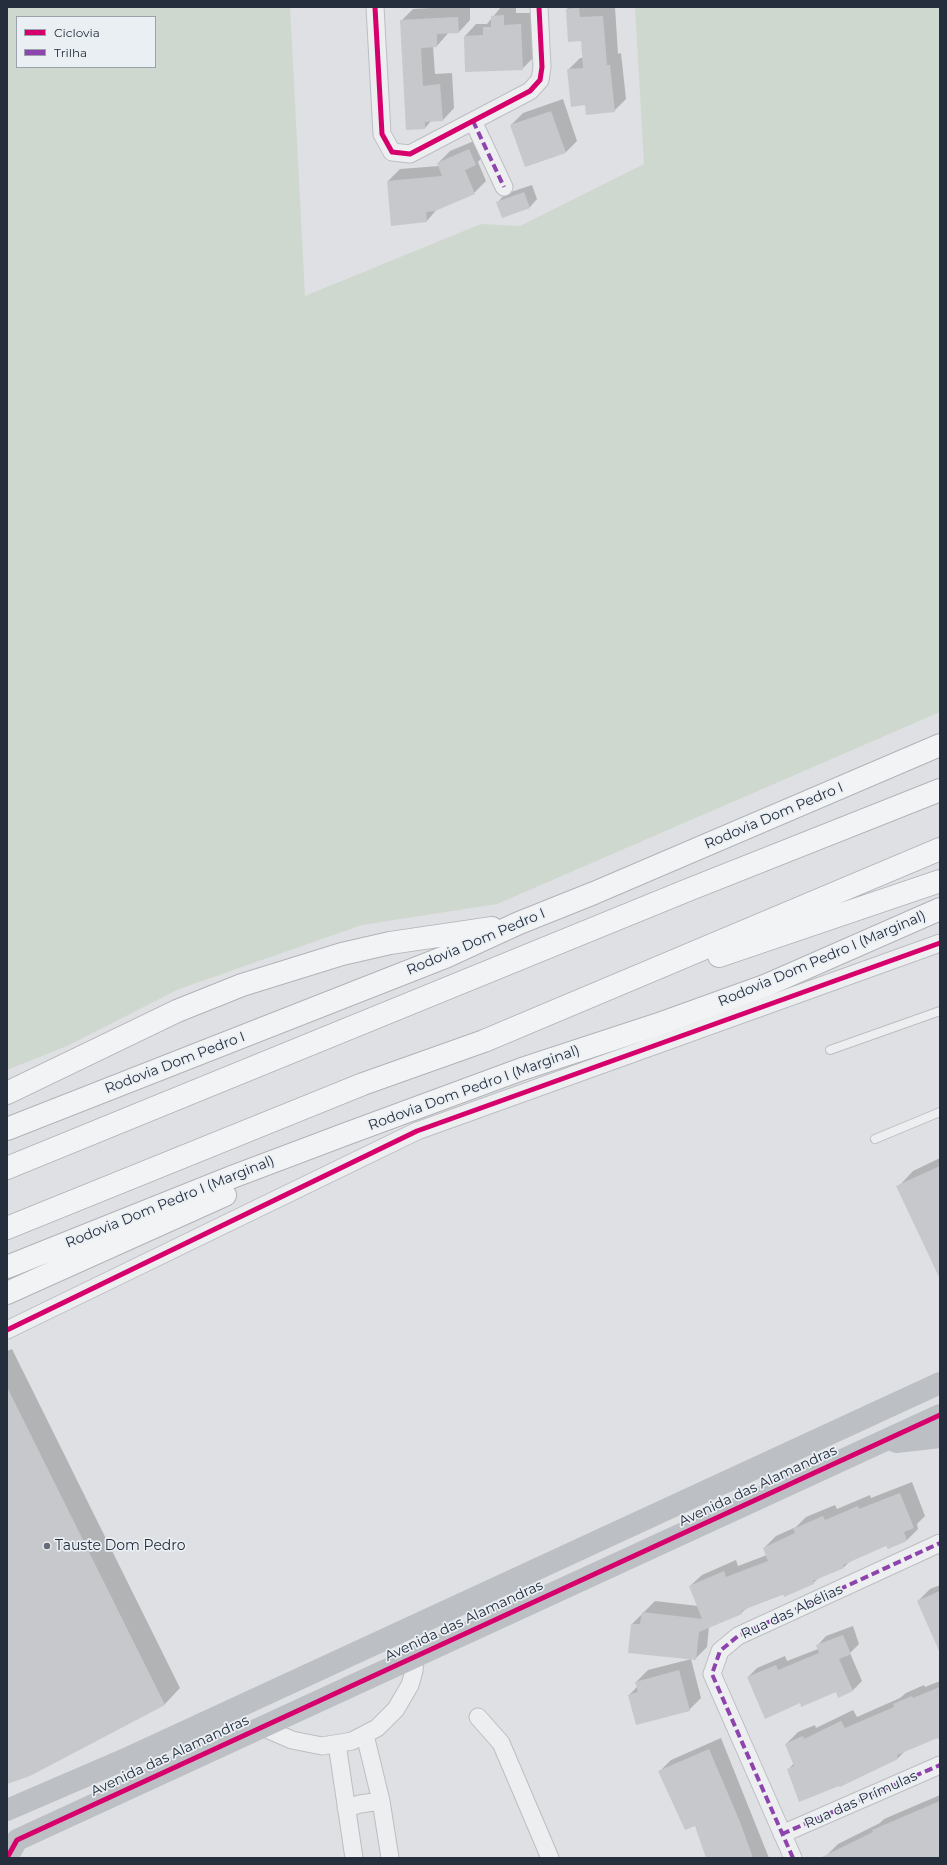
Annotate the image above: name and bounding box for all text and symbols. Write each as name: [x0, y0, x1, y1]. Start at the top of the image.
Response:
legend: [16, 16, 156, 68]
text: Ciclovia: [54, 25, 100, 40]
text: Trilha: [54, 45, 87, 60]
street label: Rodovia Dom Pedro I: [702, 779, 846, 853]
street label: Rodovia Dom Pedro I: [404, 905, 548, 979]
street label: Rodovia Dom Pedro I (Marginal): [716, 908, 928, 1010]
street label: Rodovia Dom Pedro I: [102, 1028, 248, 1098]
street label: Rodovia Dom Pedro I (Marginal): [366, 1042, 582, 1134]
street label: Rodovia Dom Pedro I (Marginal): [63, 1152, 277, 1252]
street label: Avenida das Alamandras: [676, 1442, 840, 1530]
place label: Tauste Dom Pedro: [55, 1538, 186, 1554]
marker: Tauste Dom Pedro: [42, 1541, 52, 1551]
street label: Avenida das Alamandras: [382, 1577, 546, 1665]
street label: Rua das Abélias: [738, 1581, 846, 1643]
street label: Avenida das Alamandras: [88, 1712, 252, 1800]
street label: Rua das Prímulas: [802, 1768, 920, 1832]

